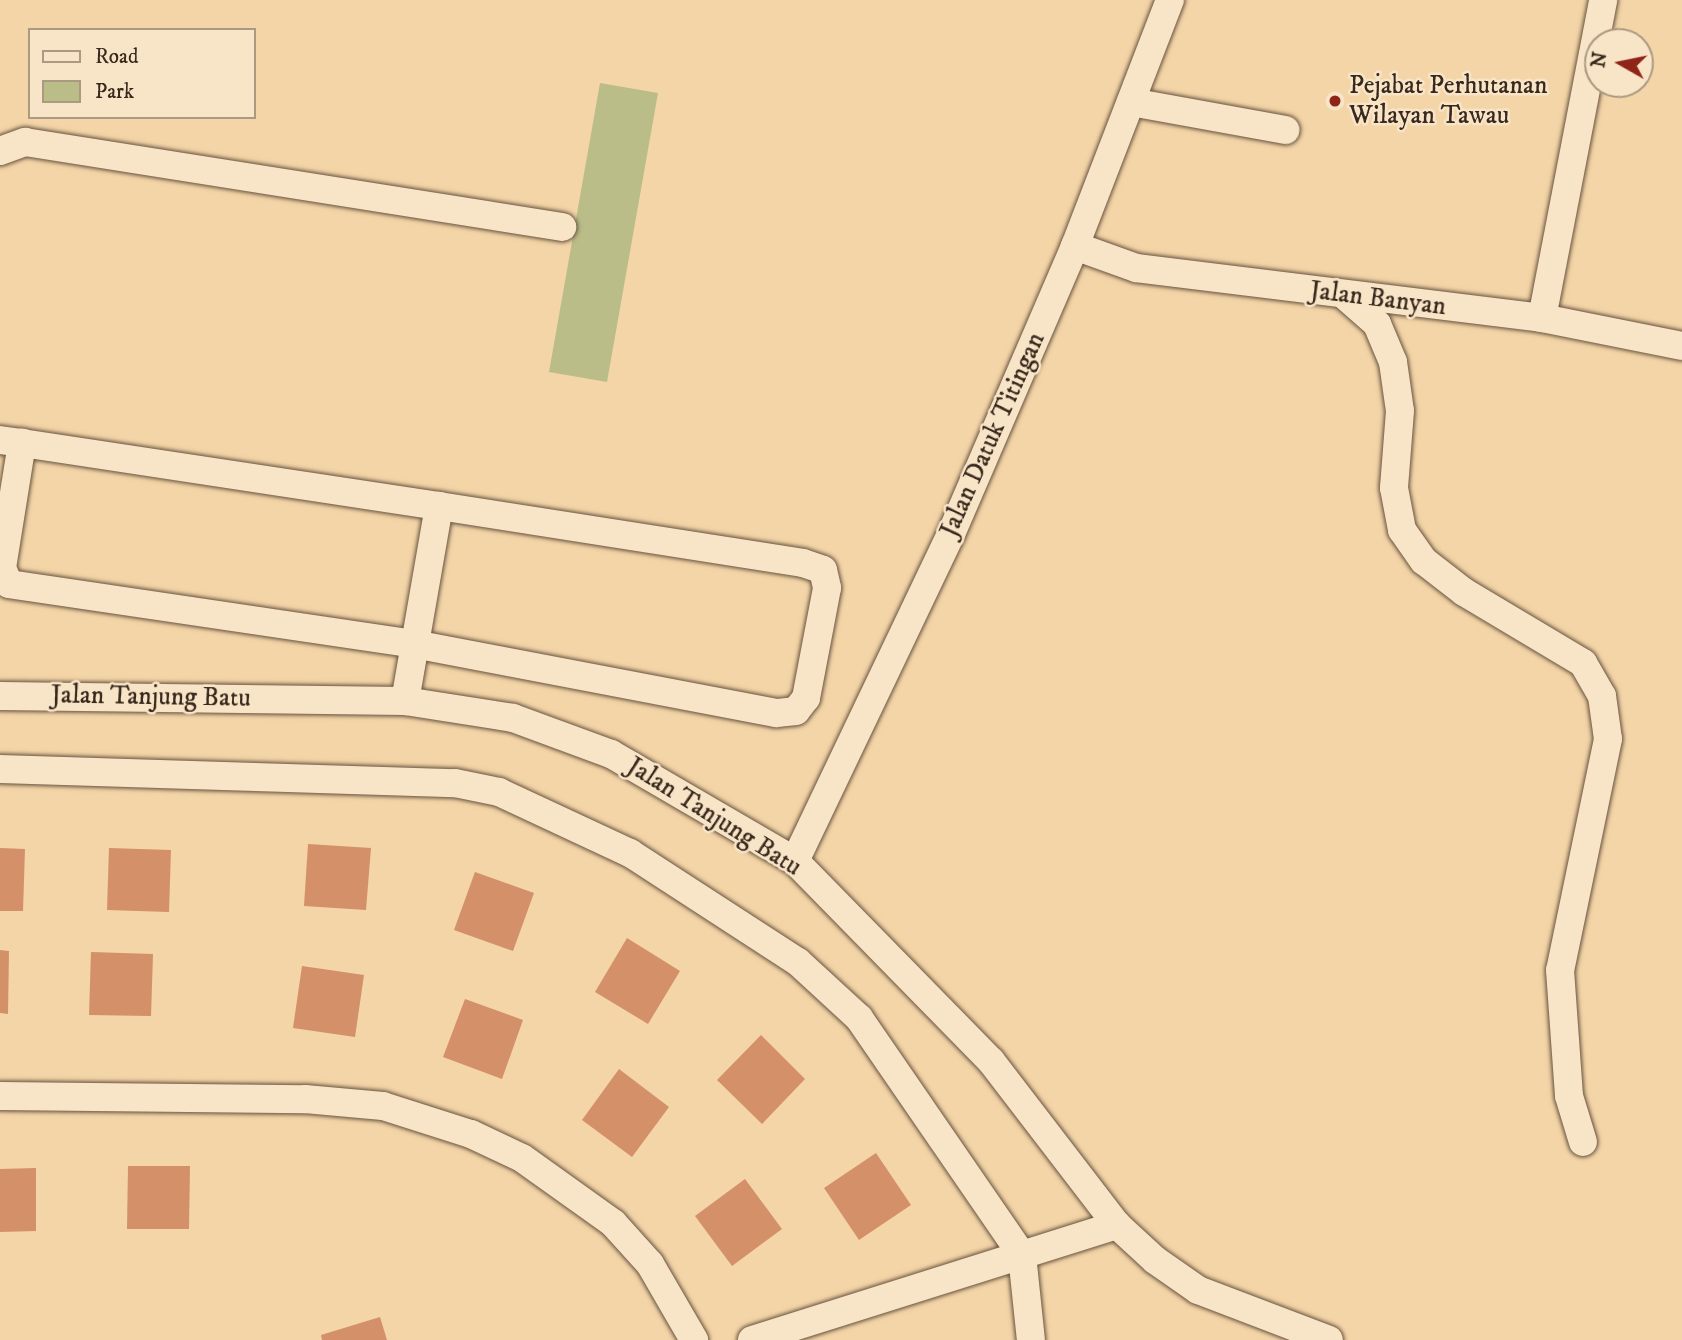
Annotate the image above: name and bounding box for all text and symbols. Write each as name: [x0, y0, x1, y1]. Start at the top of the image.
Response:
legend: [28, 28, 256, 119]
north arrow: [1584, 28, 1654, 98]
text: Road: [95, 44, 139, 70]
text: N: [1587, 50, 1612, 69]
place label: Pejabat Perhutanan Wilayan Tawau: [1349, 70, 1548, 132]
text: Park: [95, 79, 134, 105]
marker: Pejabat Perhutanan Wilayan Tawau: [1327, 93, 1343, 109]
street label: Jalan Banyan: [1308, 275, 1448, 323]
street label: Jalan Datuk Titingan: [934, 328, 1052, 542]
street label: Jalan Tanjung Batu: [51, 680, 251, 714]
street label: Jalan Tanjung Batu: [621, 751, 807, 883]

